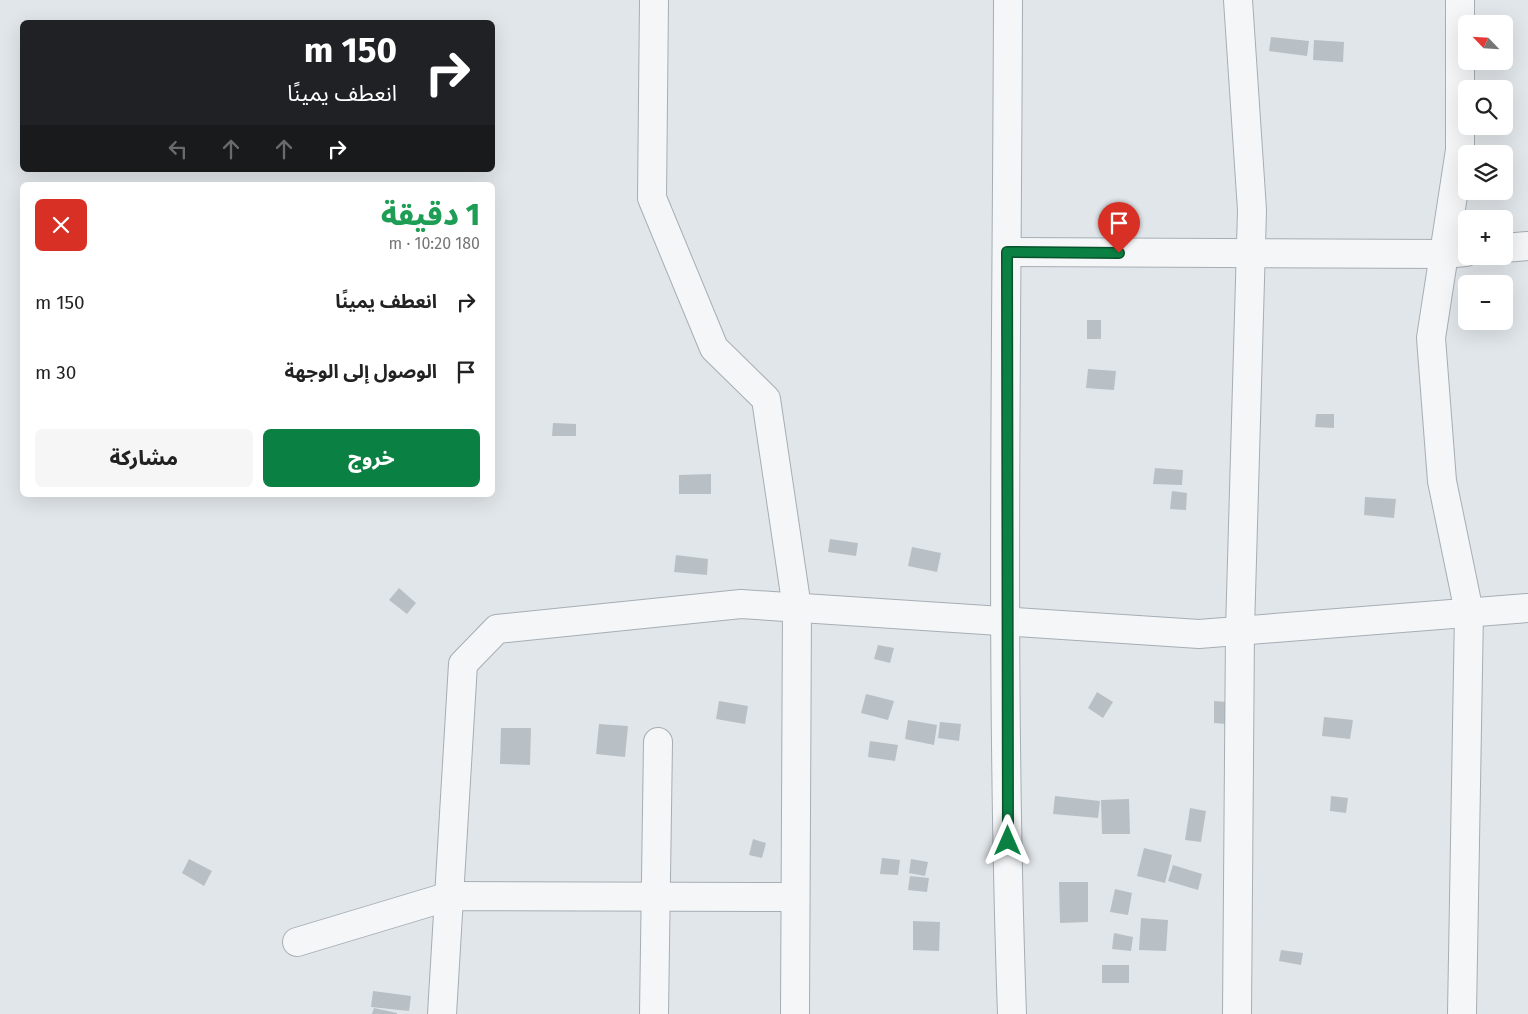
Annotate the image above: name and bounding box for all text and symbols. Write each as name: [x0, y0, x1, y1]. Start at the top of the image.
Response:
north arrow: [1458, 15, 1512, 70]
map controls: [1458, 15, 1513, 330]
text: 150 m: [304, 29, 397, 71]
icon: right: [415, 40, 480, 105]
text: انعطف يمينًا: [287, 80, 397, 107]
button: search: [1458, 80, 1513, 135]
icon: left: [164, 135, 192, 163]
icon: ahead: [217, 135, 245, 163]
icon: ahead: [270, 135, 298, 163]
icon: right: [323, 135, 351, 163]
button: layers: [1458, 145, 1513, 200]
text: 1 دقيقة: [381, 197, 480, 233]
button: close: [35, 199, 87, 251]
pin: [1098, 202, 1140, 253]
icon: arrive: [1105, 209, 1133, 237]
button: +: [1458, 210, 1513, 265]
text: 180 m · 10:20: [388, 234, 480, 253]
button: −: [1458, 275, 1513, 330]
icon: right: [452, 288, 480, 316]
text: انعطف يمينًا: [335, 290, 437, 313]
text: 150 m: [35, 291, 85, 314]
icon: arrive: [452, 358, 480, 386]
text: الوصول إلى الوجهة: [285, 360, 437, 383]
text: 30 m: [35, 361, 76, 384]
button: مشاركة: [35, 429, 253, 487]
button: خروج: [263, 429, 480, 487]
position arrow: [981, 814, 1033, 866]

